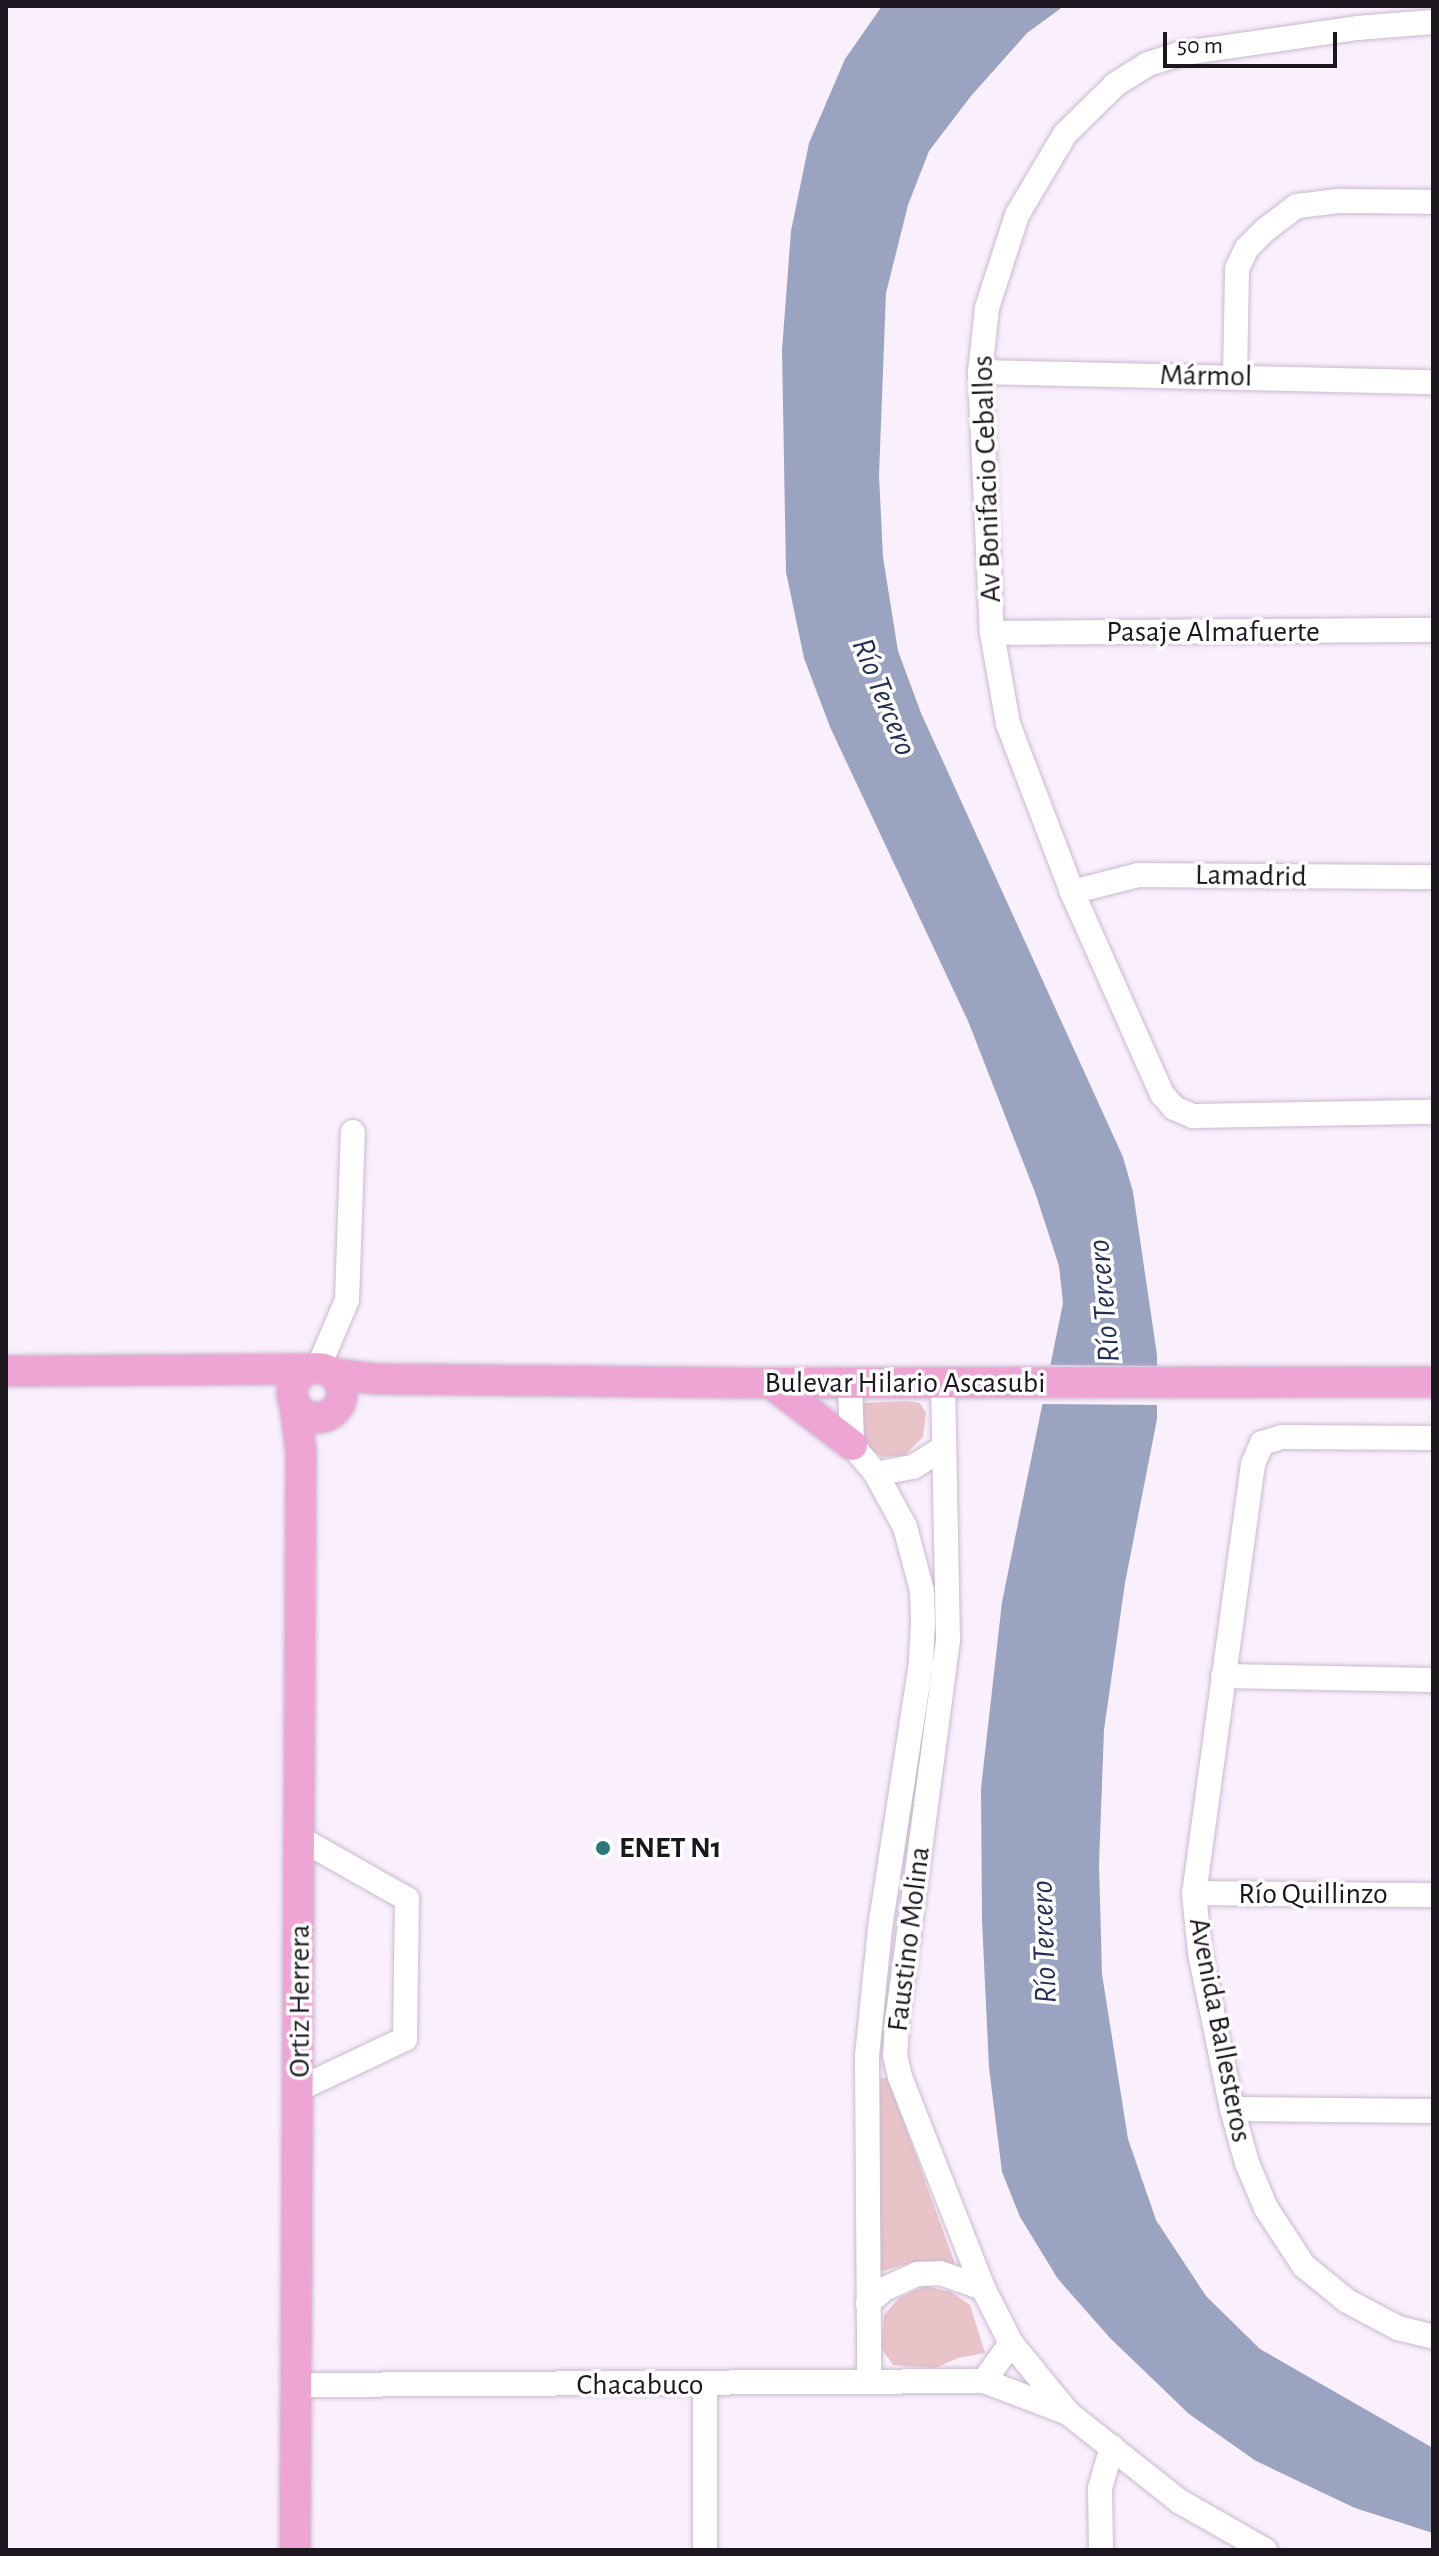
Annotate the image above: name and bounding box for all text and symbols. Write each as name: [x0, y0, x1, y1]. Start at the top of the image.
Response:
scale bar: [1167, 16, 1341, 66]
text: 50 m: [1177, 34, 1223, 58]
street label: Av Bonifacio Ceballos: [965, 355, 1009, 603]
street label: Mármol: [1159, 357, 1253, 395]
street label: Pasaje Almafuerte: [1106, 614, 1320, 650]
water label: Río Tercero: [843, 633, 925, 761]
street label: Lamadrid: [1195, 857, 1307, 895]
water label: Río Tercero: [1079, 1238, 1129, 1364]
street label: Bulevar Hilario Ascasubi: [764, 1365, 1046, 1401]
place label: ENET N1: [619, 1830, 722, 1866]
marker: ENET N1: [594, 1839, 612, 1857]
street label: Faustino Molina: [880, 1844, 938, 2034]
street label: Río Quillinzo: [1238, 1876, 1388, 1912]
water label: Río Tercero: [1023, 1880, 1065, 2004]
street label: Avenida Ballesteros: [1181, 1915, 1259, 2145]
street label: Ortiz Herrera: [282, 1924, 318, 2078]
street label: Chacabuco: [576, 2367, 704, 2403]

